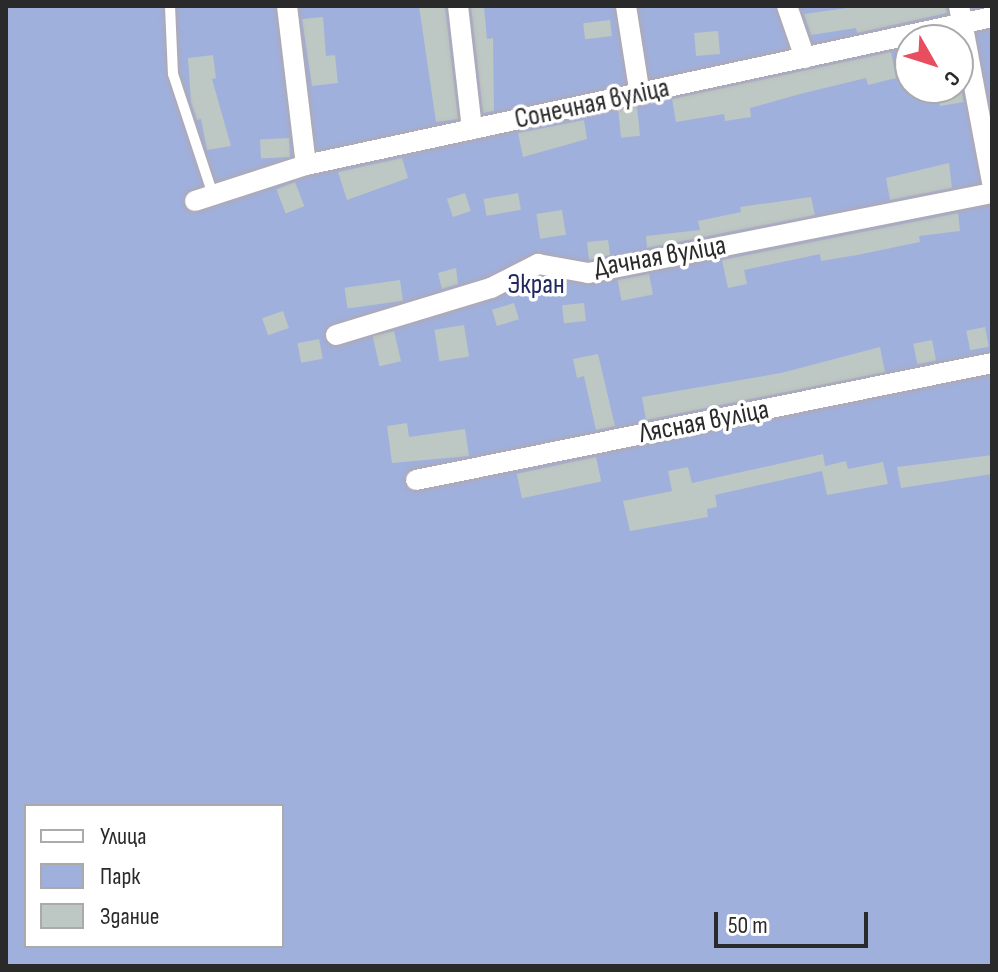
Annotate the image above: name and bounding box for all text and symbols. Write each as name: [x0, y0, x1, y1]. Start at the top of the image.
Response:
north arrow: [894, 24, 974, 104]
text: С: [937, 65, 966, 91]
street label: Сонечная вуліца: [512, 71, 672, 137]
street label: Дачная вуліца: [591, 229, 729, 285]
park label: Экран: [507, 268, 565, 302]
street label: Лясная вуліца: [636, 393, 772, 451]
legend: [24, 804, 284, 948]
text: Улица: [100, 822, 146, 851]
text: Парк: [100, 862, 140, 891]
scale bar: [718, 896, 872, 946]
text: Здание: [100, 902, 159, 931]
text: 50 m: [728, 911, 768, 940]

